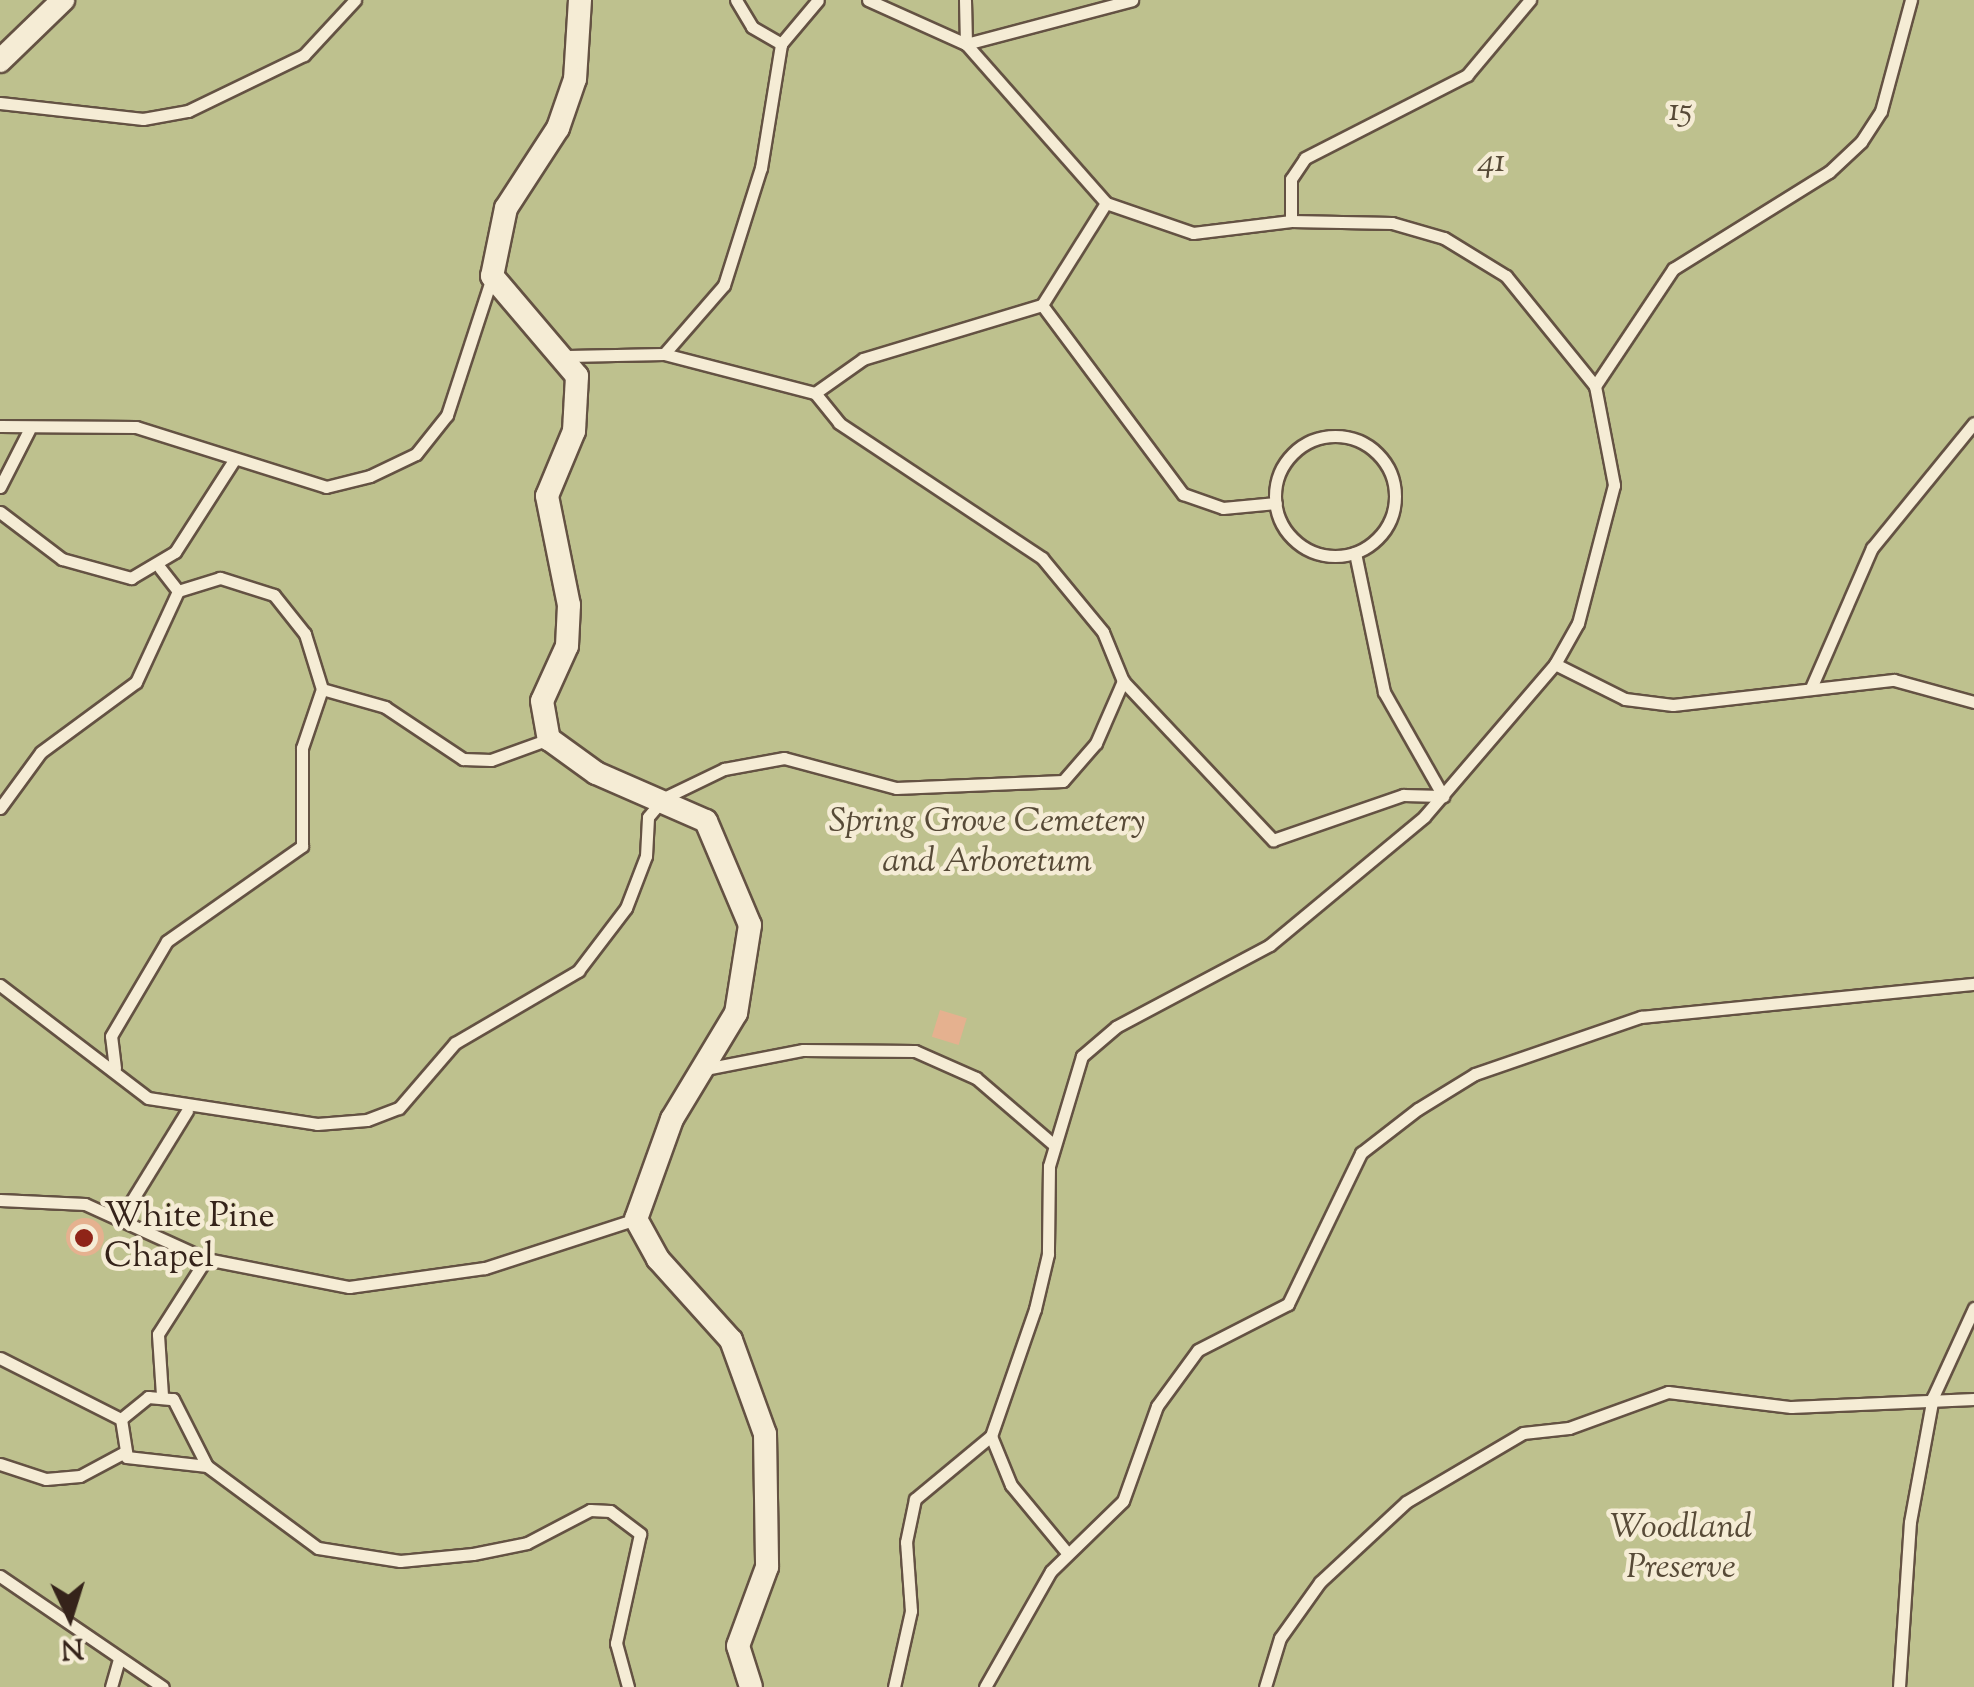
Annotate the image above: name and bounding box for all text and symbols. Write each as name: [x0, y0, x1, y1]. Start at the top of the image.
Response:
park label: 15: [1668, 91, 1692, 133]
park label: 41: [1477, 142, 1505, 184]
park label: Spring Grove Cemetery and Arboretum: [829, 802, 1145, 884]
place label: White Pine Chapel: [104, 1197, 275, 1279]
marker: White Pine Chapel: [73, 1227, 95, 1249]
park label: Woodland Preserve: [1610, 1508, 1752, 1590]
north arrow: [20, 1567, 120, 1667]
text: N: [60, 1626, 85, 1668]

